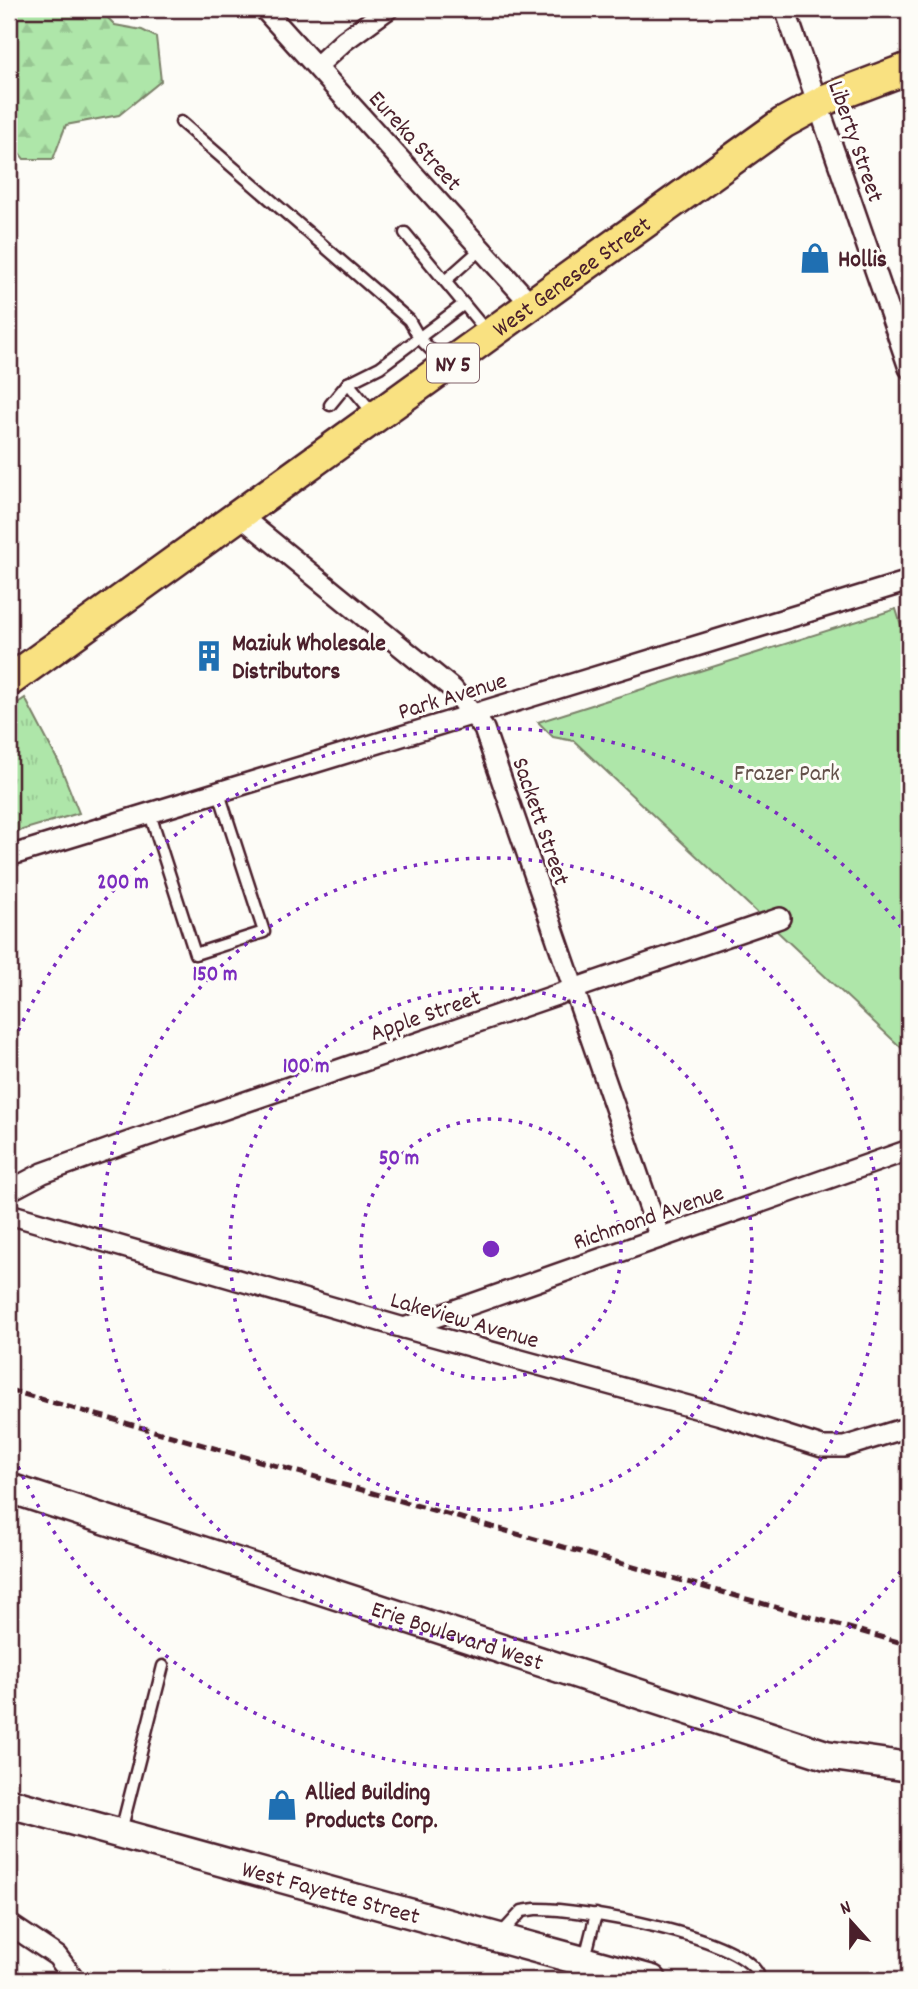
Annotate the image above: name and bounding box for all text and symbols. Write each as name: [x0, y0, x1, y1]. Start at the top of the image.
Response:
street label: Liberty Street: [818, 77, 891, 207]
street label: Eureka Street: [359, 84, 469, 200]
street label: West Genesee Street: [487, 209, 659, 347]
shop icon: Hollis: [798, 241, 832, 275]
place label: Hollis: [838, 244, 887, 278]
road number: NY 5: [427, 344, 479, 382]
place label: Maziuk Wholesale Distributors: [232, 628, 386, 690]
building icon: Maziuk Wholesale Distributors: [192, 639, 226, 673]
street label: Park Avenue: [394, 665, 511, 731]
street label: Sackett Street: [501, 753, 577, 891]
park label: Frazer Park: [734, 758, 840, 792]
text: 200 m: [97, 869, 149, 899]
text: 150 m: [192, 961, 238, 991]
street label: Apple Street: [366, 982, 486, 1052]
text: 100 m: [283, 1053, 329, 1083]
text: 50 m: [379, 1145, 419, 1175]
street label: Richmond Avenue: [569, 1177, 729, 1261]
centre of rings: [479, 1237, 503, 1261]
street label: Lakeview Avenue: [386, 1284, 542, 1359]
street label: Erie Boulevard West: [366, 1593, 547, 1682]
place label: Allied Building Products Corp.: [305, 1777, 438, 1839]
shop icon: Allied Building Products Corp.: [265, 1788, 299, 1822]
street label: West Fayette Street: [237, 1854, 423, 1935]
north arrow: [816, 1888, 886, 1958]
text: N: [837, 1895, 855, 1924]

